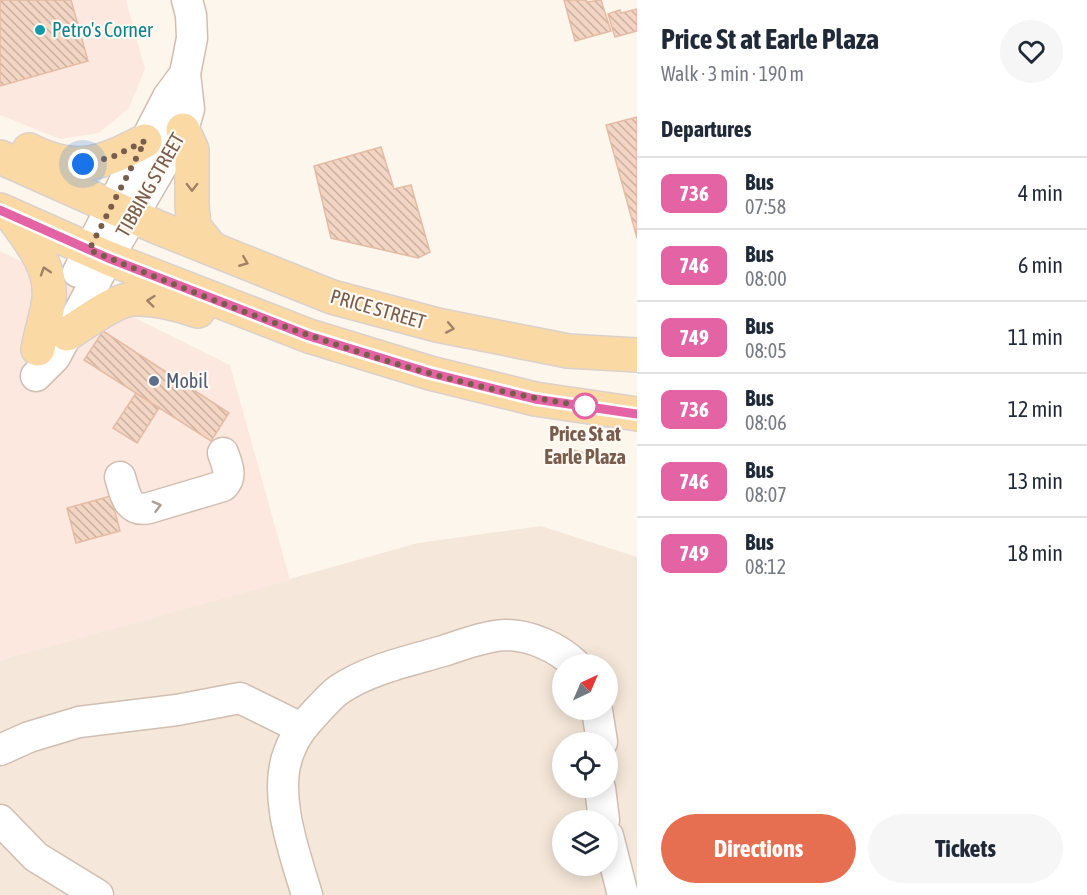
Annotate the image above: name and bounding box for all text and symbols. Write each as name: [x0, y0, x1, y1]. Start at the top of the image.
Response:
place label: Petro's Corner: [52, 18, 154, 41]
button: heart: [1000, 20, 1063, 83]
marker: Petro's Corner: [33, 23, 47, 37]
text: Price St at Earle Plaza: [661, 23, 879, 55]
text: Walk · 3 min · 190 m: [661, 62, 804, 85]
text: Departures: [661, 116, 751, 142]
street label: TIBBING STREET: [111, 129, 189, 241]
your location: [68, 149, 98, 179]
text: Bus: [745, 169, 774, 195]
text: 4 min: [1018, 180, 1063, 206]
text: 736: [679, 181, 709, 205]
one-way arrow: [186, 182, 198, 191]
text: 07:58: [745, 195, 786, 218]
text: Bus: [745, 241, 774, 267]
text: 6 min: [1018, 252, 1063, 278]
text: 746: [679, 253, 709, 277]
one-way arrow: [238, 255, 249, 267]
one-way arrow: [40, 266, 53, 277]
text: 08:00: [745, 267, 787, 290]
street label: PRICE STREET: [328, 284, 429, 333]
one-way arrow: [147, 295, 156, 308]
text: Bus: [745, 313, 774, 339]
one-way arrow: [444, 321, 454, 334]
text: 11 min: [1008, 324, 1063, 350]
text: 749: [679, 325, 709, 349]
text: 08:05: [745, 339, 787, 362]
place label: Mobil: [166, 369, 209, 392]
marker: Mobil: [147, 374, 161, 388]
text: Bus: [745, 385, 774, 411]
marker: Price St at Earle Plaza: [572, 393, 598, 419]
text: 12 min: [1008, 396, 1063, 422]
text: 736: [679, 397, 709, 421]
text: 08:06: [745, 411, 787, 434]
place label: Price St at Earle Plaza: [544, 422, 626, 468]
text: Bus: [745, 457, 774, 483]
text: 13 min: [1008, 468, 1063, 494]
text: 746: [679, 469, 709, 493]
text: 08:07: [745, 483, 787, 506]
one-way arrow: [151, 501, 162, 513]
text: Bus: [745, 529, 774, 555]
text: 18 min: [1008, 540, 1063, 566]
text: 749: [679, 541, 709, 565]
text: 08:12: [745, 555, 786, 578]
north arrow: [552, 654, 618, 720]
map controls: [552, 654, 618, 876]
button: locate: [552, 732, 618, 798]
button: layers: [552, 810, 618, 876]
button: Directions: [661, 814, 856, 883]
button: Tickets: [868, 814, 1063, 883]

